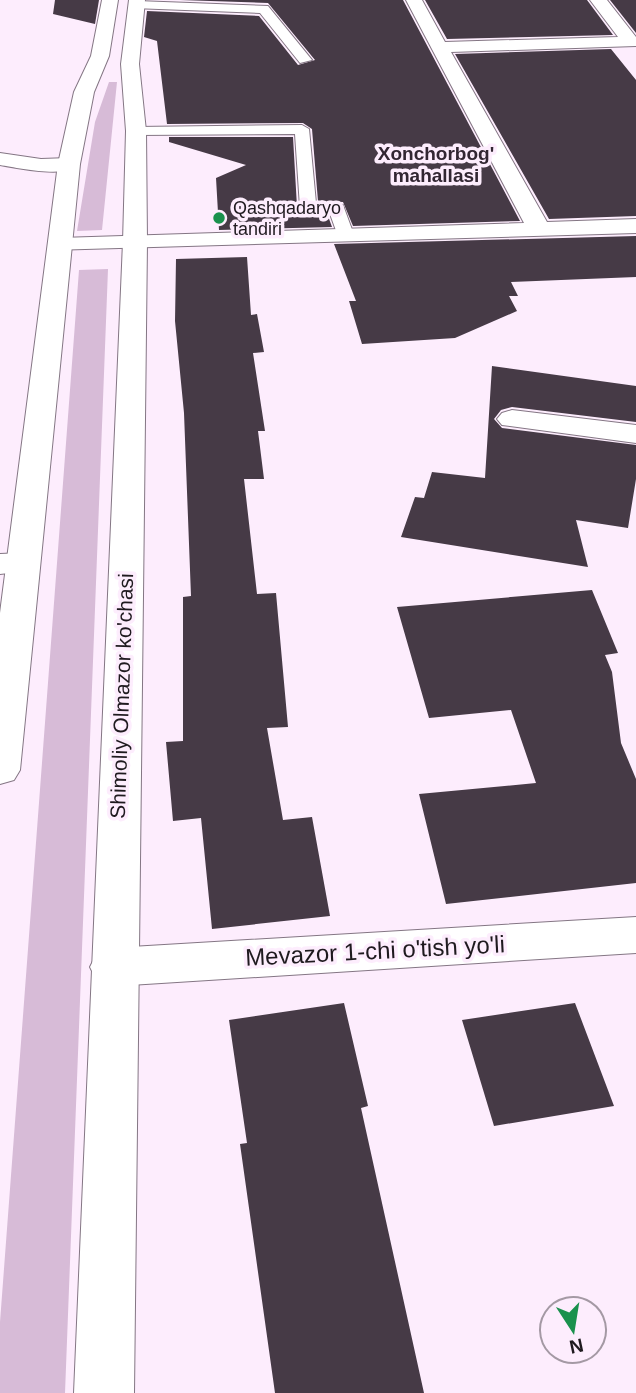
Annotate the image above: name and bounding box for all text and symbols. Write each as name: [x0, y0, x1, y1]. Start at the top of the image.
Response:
district label: Xonchorbog' mahallasi: [378, 143, 494, 186]
place label: Qashqadaryo tandiri: [233, 198, 341, 239]
marker: Qashqadaryo tandiri: [211, 210, 227, 226]
street label: Shimoliy Olmazor ko'chasi: [106, 573, 137, 819]
street label: Mevazor 1-chi o'tish yo'li: [244, 930, 505, 971]
north arrow: [538, 1295, 608, 1365]
text: N: [568, 1334, 585, 1358]

